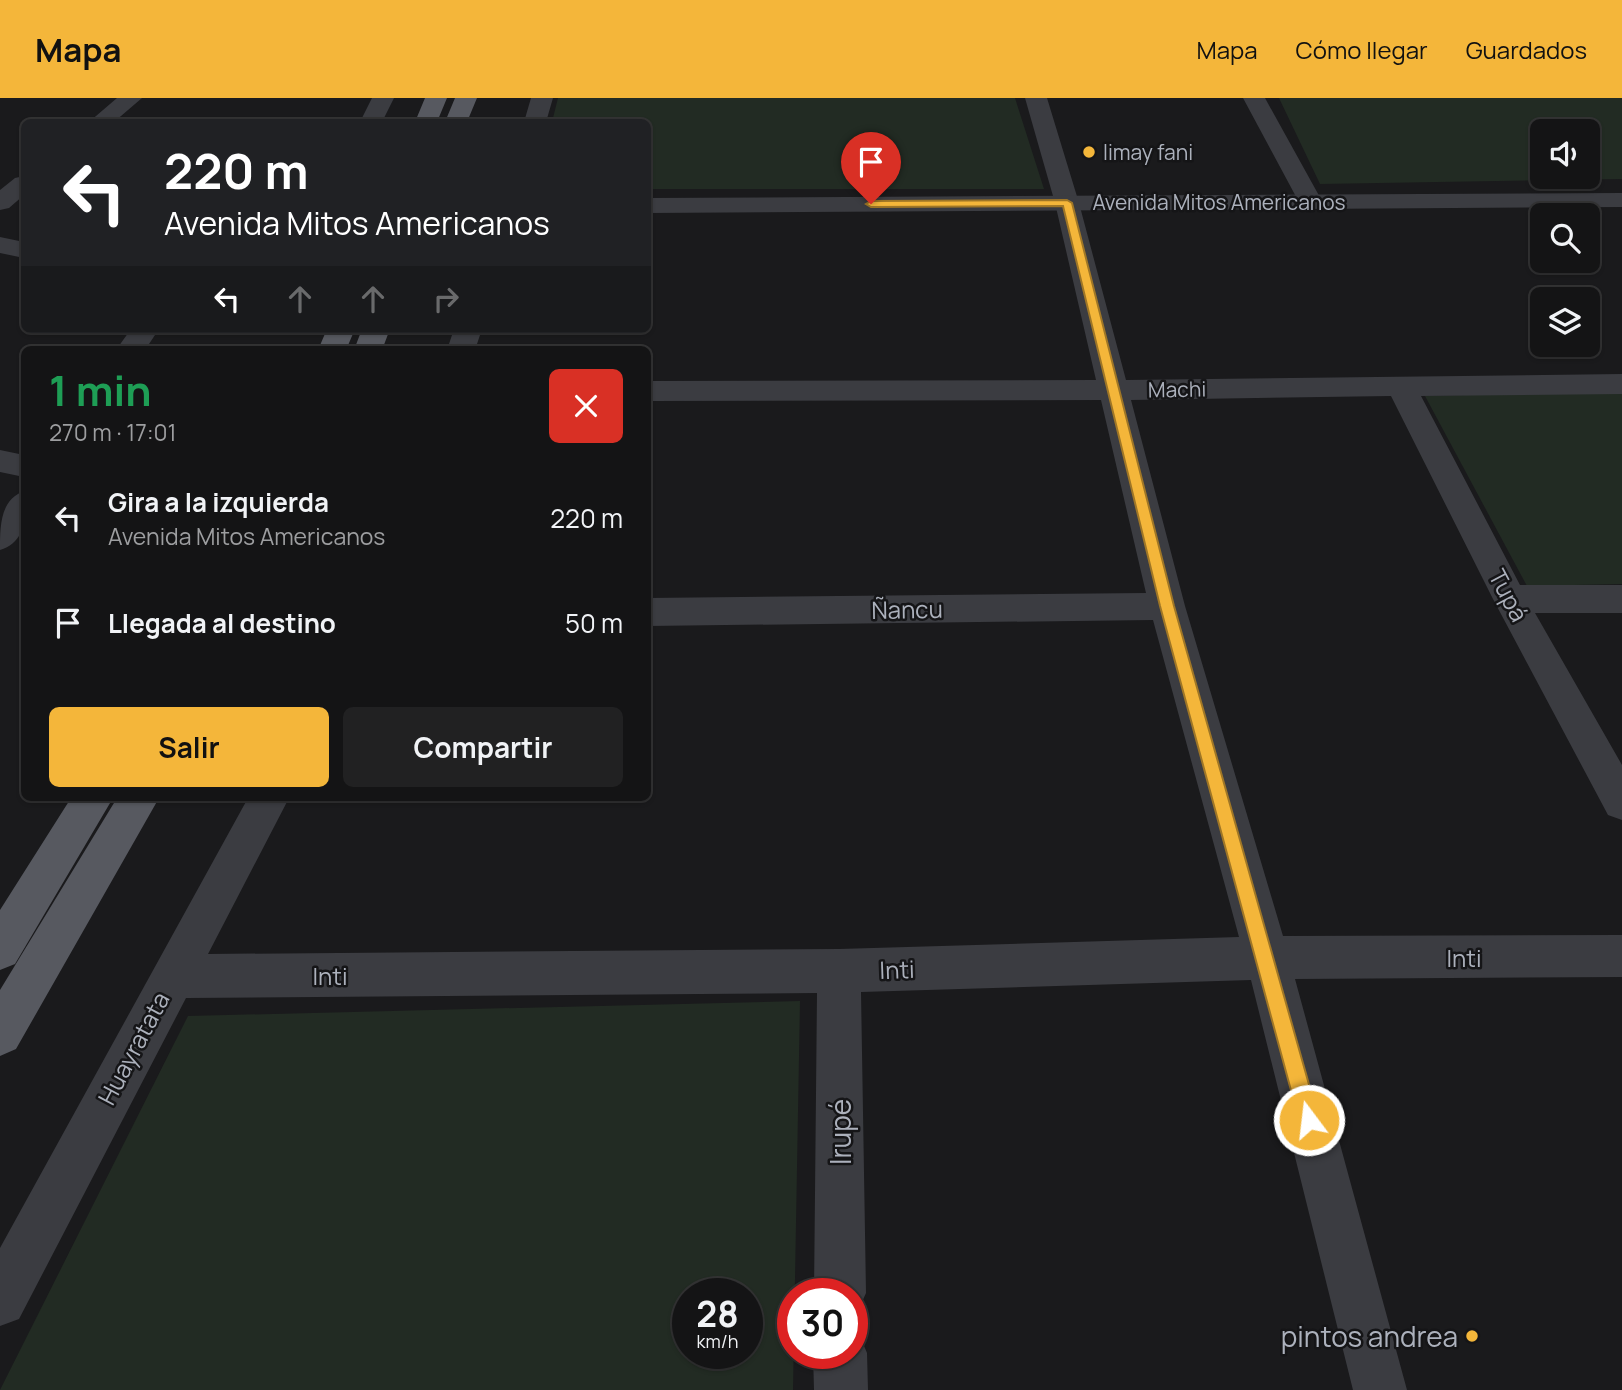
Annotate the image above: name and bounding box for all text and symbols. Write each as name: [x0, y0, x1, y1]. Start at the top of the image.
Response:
text: Mapa: [35, 27, 122, 72]
text: Mapa: [1197, 33, 1258, 66]
text: Cómo llegar: [1296, 33, 1428, 66]
text: Guardados: [1466, 33, 1587, 66]
map controls: [1530, 119, 1600, 357]
button: sound: [1530, 119, 1600, 189]
pin: [841, 132, 901, 204]
text: 220 m: [164, 137, 308, 204]
place label: limay fani: [1103, 138, 1193, 166]
icon: arrive: [852, 143, 890, 181]
marker: limay fani: [1081, 144, 1097, 160]
icon: left: [49, 147, 140, 238]
street label: Avenida Mitos Americanos: [1092, 188, 1346, 216]
text: Avenida Mitos Americanos: [164, 201, 550, 245]
button: search: [1530, 203, 1600, 273]
icon: left: [208, 280, 246, 318]
icon: ahead: [281, 280, 319, 318]
icon: ahead: [354, 280, 392, 318]
icon: right: [427, 280, 465, 318]
button: layers: [1530, 287, 1600, 357]
text: 1 min: [49, 361, 152, 419]
button: close: [549, 369, 623, 443]
street label: Machi: [1148, 374, 1206, 404]
text: 270 m · 17:01: [49, 416, 177, 448]
text: Gira a la izquierda: [108, 484, 329, 520]
icon: left: [49, 499, 87, 537]
text: 220 m: [550, 500, 623, 536]
text: Avenida Mitos Americanos: [108, 520, 385, 552]
street label: Tupá: [1482, 563, 1536, 627]
street label: Ñancu: [871, 592, 943, 626]
icon: arrive: [49, 604, 87, 642]
text: Llegada al destino: [108, 605, 336, 641]
text: 50 m: [565, 605, 623, 641]
button: Salir: [49, 707, 329, 787]
button: Compartir: [343, 707, 623, 787]
street label: Inti: [1446, 941, 1482, 974]
street label: Inti: [879, 952, 915, 986]
street label: Inti: [312, 959, 348, 992]
street label: Huayratata: [89, 986, 177, 1110]
position arrow: [1272, 1083, 1346, 1157]
street label: Irupé: [821, 1099, 859, 1165]
speed limit sign: 30: [777, 1278, 868, 1369]
text: 28: [696, 1290, 739, 1338]
place label: pintos andrea: [1281, 1317, 1458, 1355]
marker: pintos andrea: [1464, 1328, 1480, 1344]
text: km/h: [697, 1329, 738, 1353]

